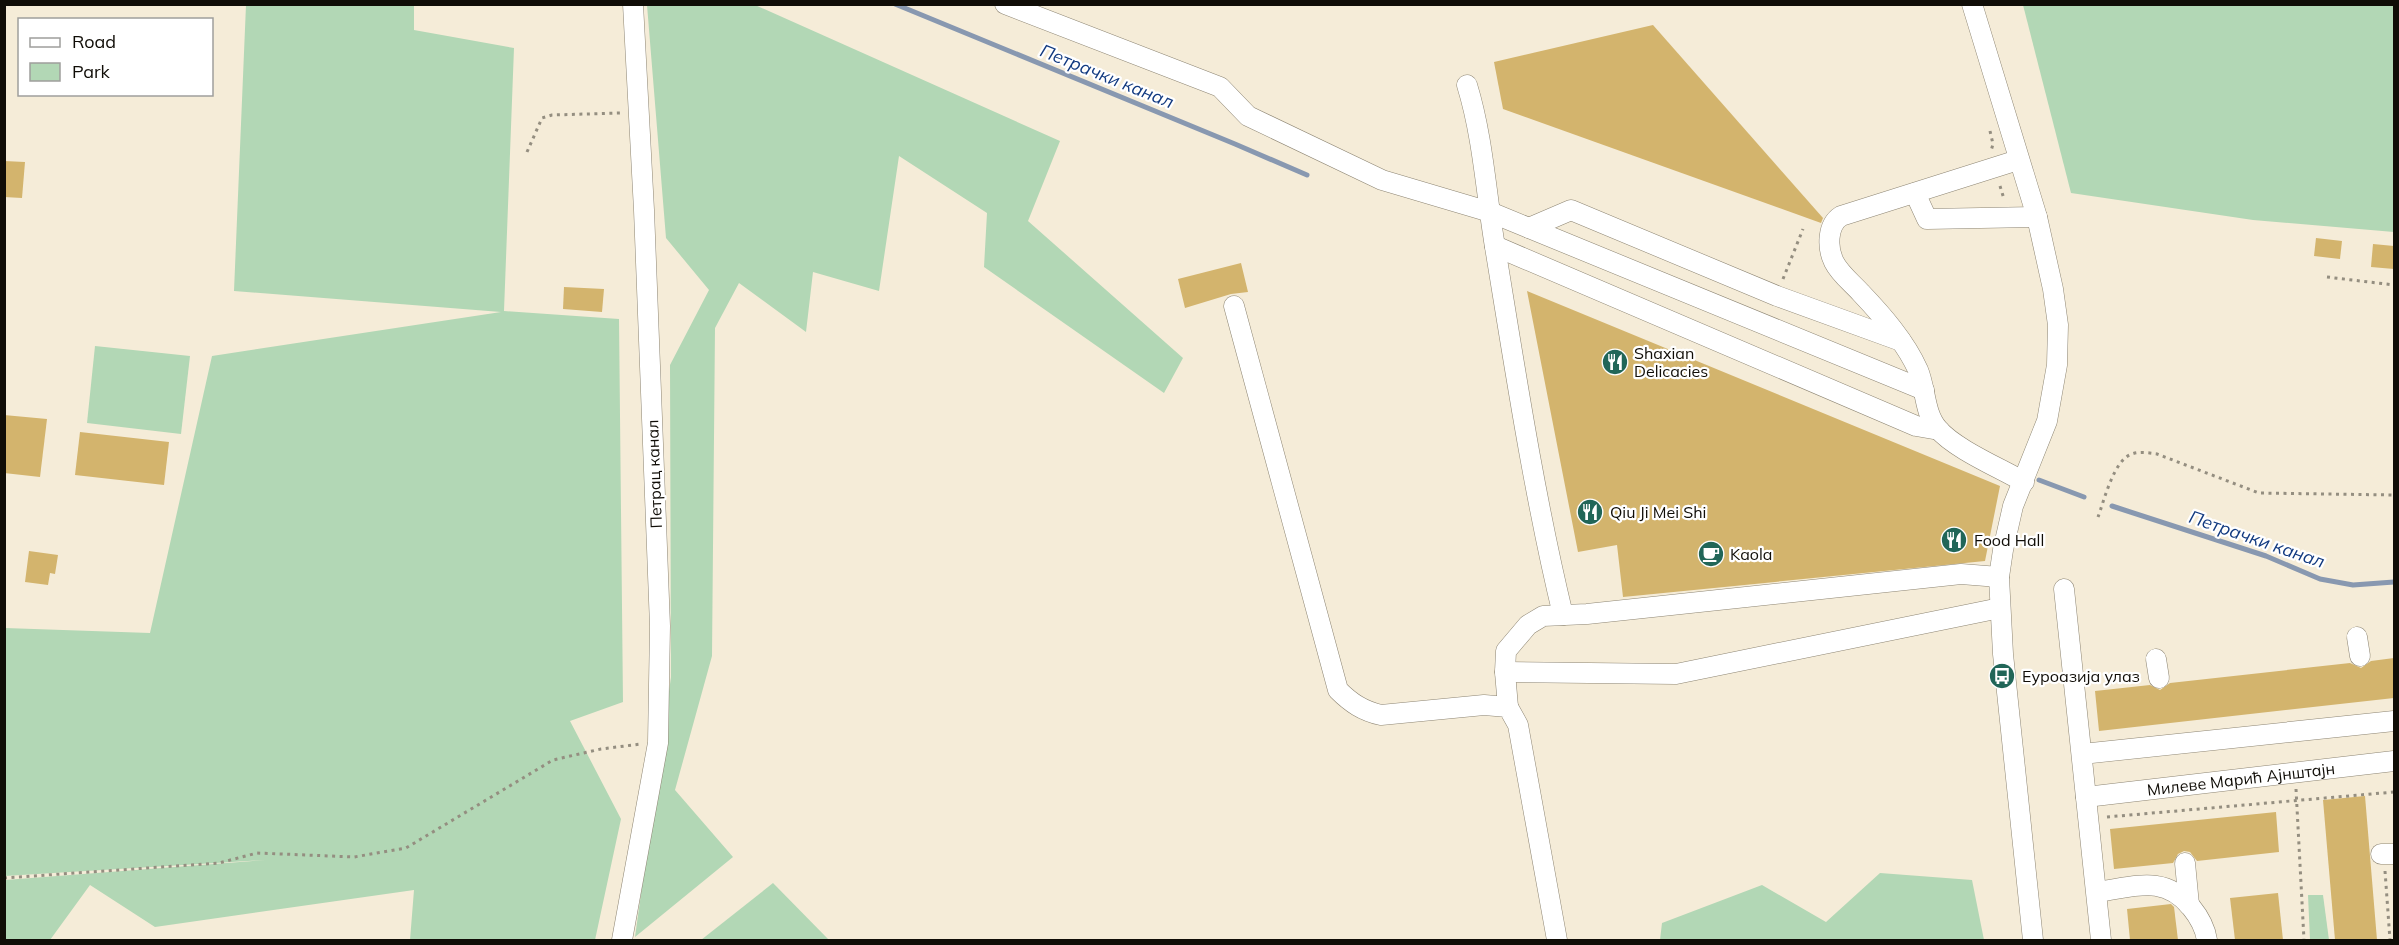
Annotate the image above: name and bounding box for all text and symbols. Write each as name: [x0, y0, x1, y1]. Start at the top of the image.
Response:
legend: [18, 18, 213, 96]
text: Road: [72, 30, 116, 53]
water label: Петрачки канал: [1037, 39, 1177, 113]
text: Park: [72, 60, 111, 83]
place label: Shaxian Delicacies: [1634, 343, 1708, 381]
restaurant icon: Shaxian Delicacies: [1600, 347, 1630, 377]
street label: Петрац канал: [642, 419, 666, 529]
restaurant icon: Qiu Ji Mei Shi: [1575, 497, 1605, 527]
place label: Qiu Ji Mei Shi: [1610, 502, 1706, 522]
water label: Петрачки канал: [2186, 505, 2328, 573]
restaurant icon: Food Hall: [1939, 525, 1969, 555]
place label: Food Hall: [1974, 530, 2044, 550]
cafe icon: Kaola: [1696, 539, 1726, 569]
place label: Kaola: [1730, 544, 1772, 564]
bus stop icon: Еуроазија улаз: [1987, 661, 2017, 691]
place label: Еуроазија улаз: [2022, 666, 2140, 686]
street label: Милеве Марић Ајнштајн: [2146, 758, 2336, 800]

